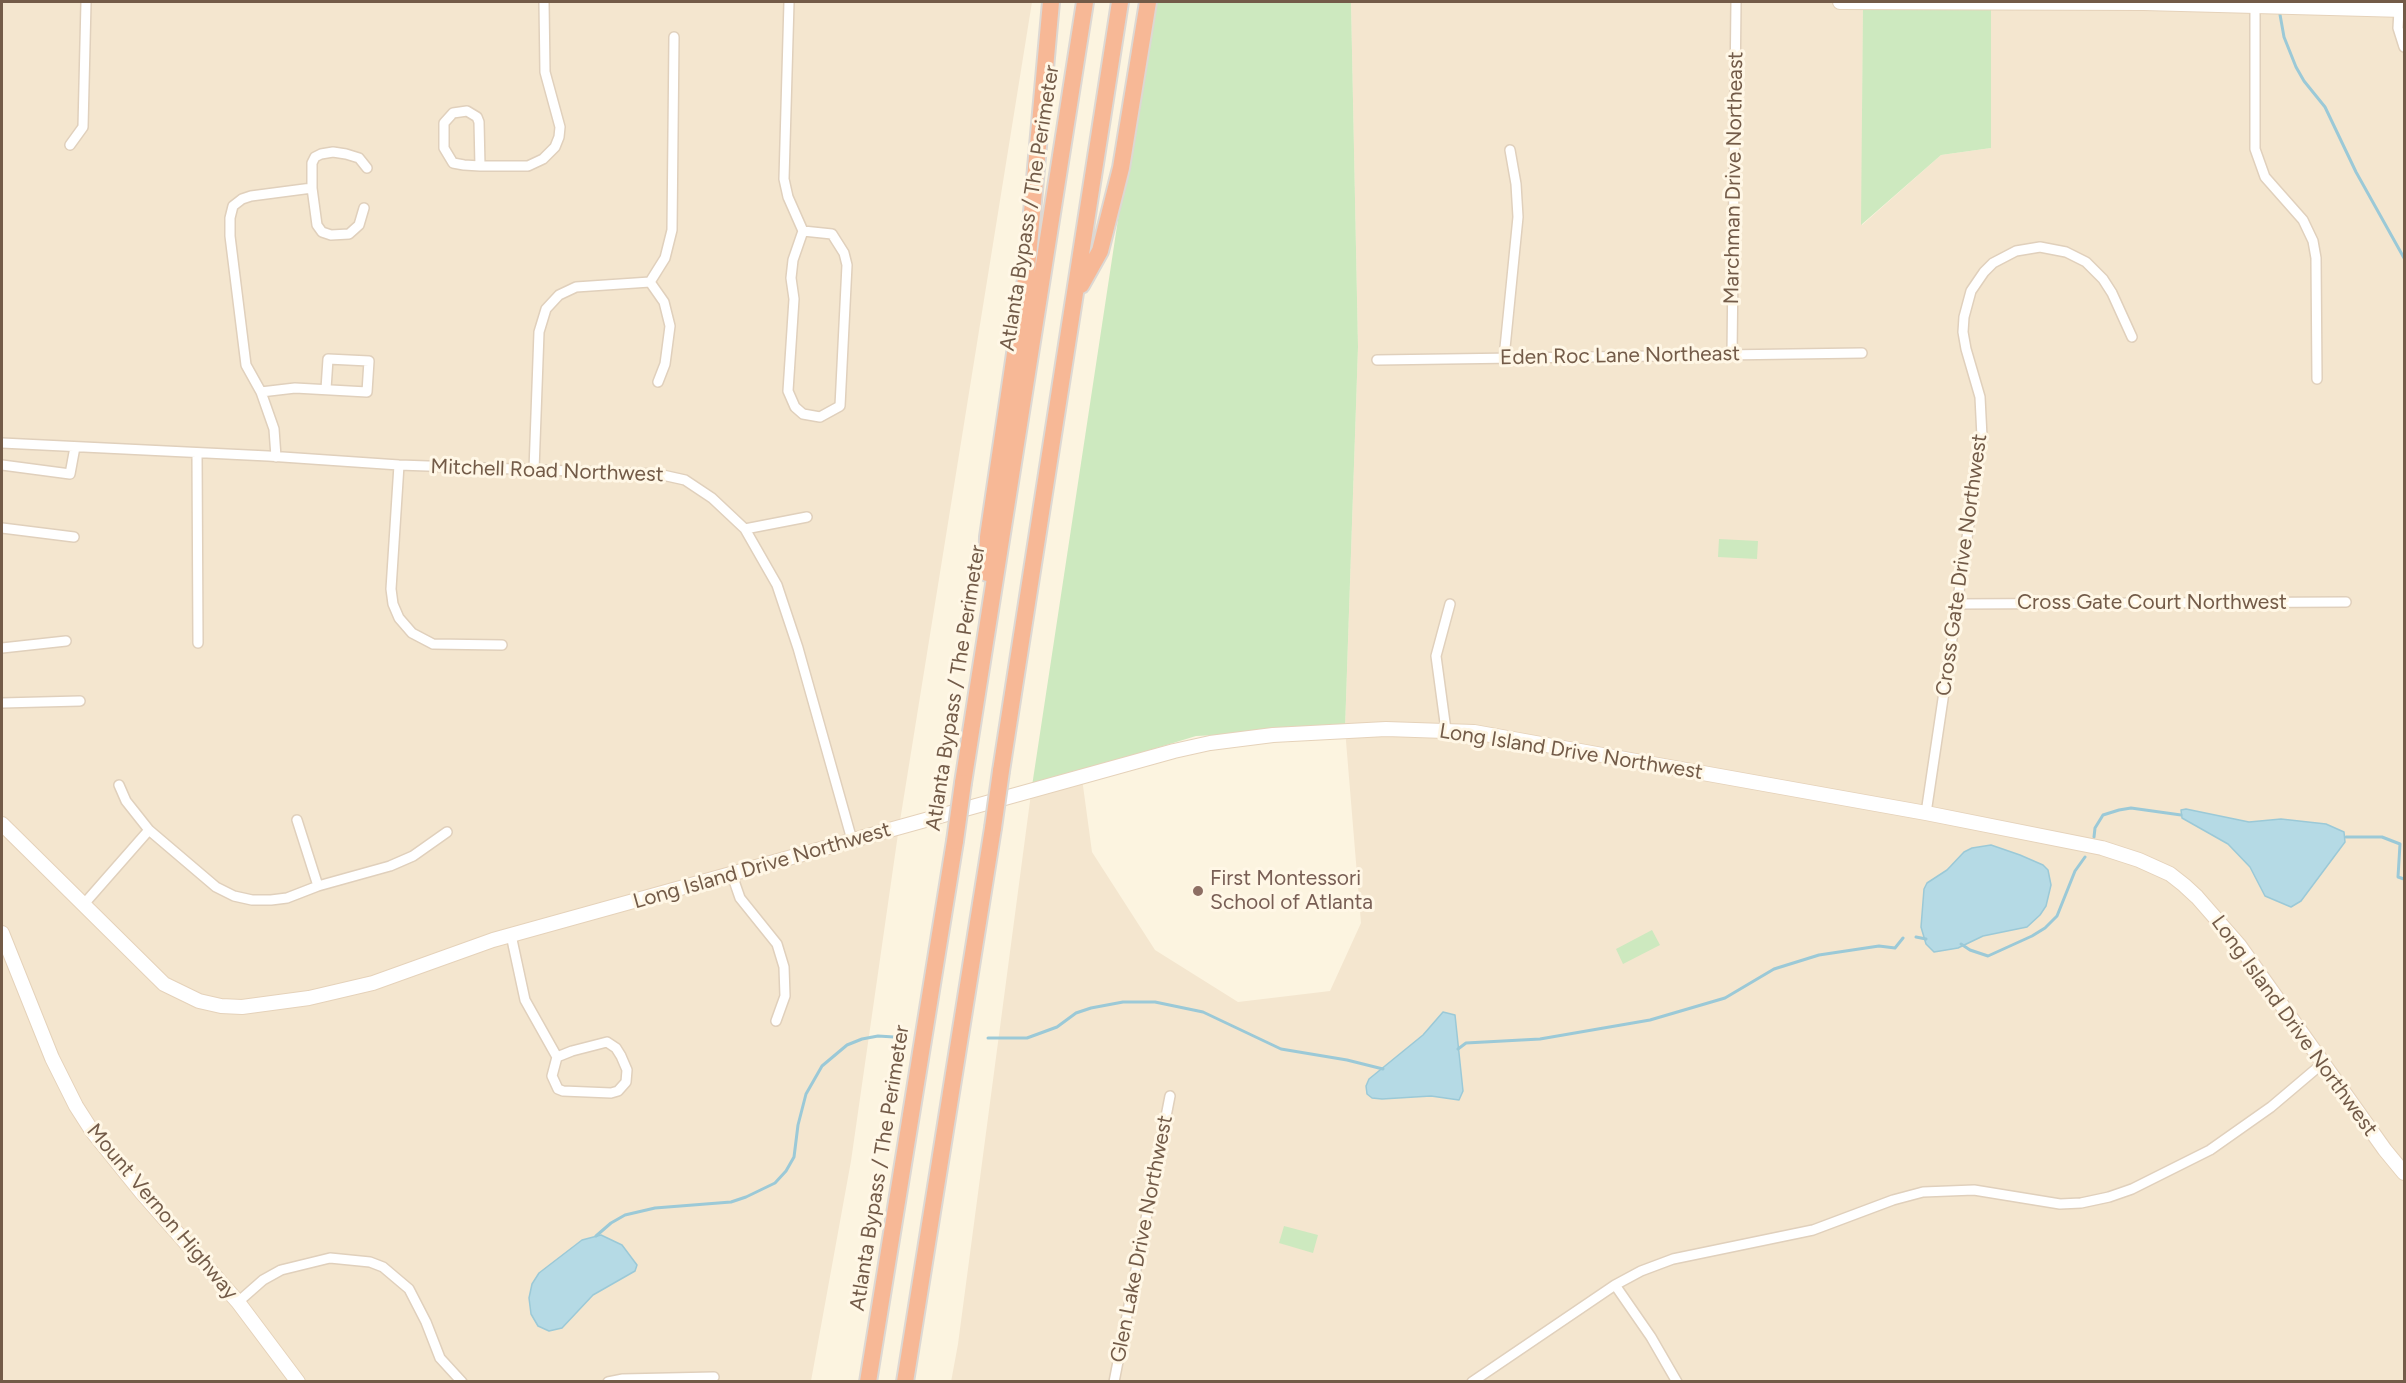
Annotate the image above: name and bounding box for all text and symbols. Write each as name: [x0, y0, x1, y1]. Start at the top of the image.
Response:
street label: Marchman Drive Northeast: [1719, 51, 1749, 305]
street label: Atlanta Bypass / The Perimeter: [995, 63, 1065, 353]
street label: Eden Roc Lane Northeast: [1500, 341, 1740, 371]
street label: Cross Gate Drive Northwest: [1931, 432, 1993, 698]
street label: Mitchell Road Northwest: [430, 454, 664, 488]
street label: Atlanta Bypass / The Perimeter: [921, 543, 991, 833]
street label: Cross Gate Court Northwest: [2017, 590, 2287, 616]
street label: Long Island Drive Northwest: [1437, 719, 1705, 785]
street label: Long Island Drive Northwest: [630, 817, 894, 915]
place label: First Montessori School of Atlanta: [1210, 866, 1373, 916]
marker: First Montessori School of Atlanta: [1191, 884, 1205, 898]
street label: Long Island Drive Northwest: [2205, 911, 2383, 1141]
street label: Atlanta Bypass / The Perimeter: [845, 1023, 915, 1313]
street label: Glen Lake Drive Northwest: [1106, 1113, 1178, 1365]
street label: Mount Vernon Highway: [81, 1119, 243, 1305]

